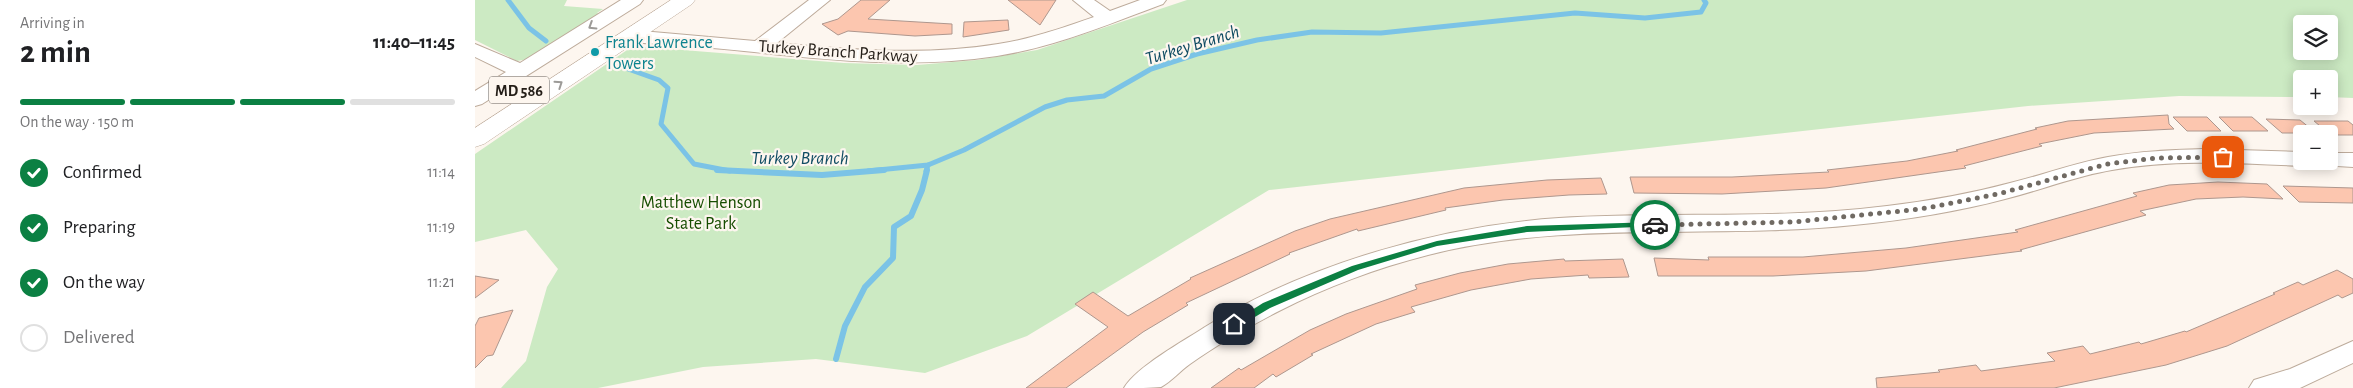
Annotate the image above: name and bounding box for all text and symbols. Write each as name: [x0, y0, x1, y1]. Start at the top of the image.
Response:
text: Arriving in: [20, 15, 85, 31]
map controls: [2293, 15, 2338, 170]
button: layers: [2293, 15, 2338, 60]
one-way arrow: [589, 20, 598, 29]
water label: Turkey Branch: [1143, 22, 1242, 69]
text: 11:40–11:45: [373, 33, 455, 52]
place label: Frank Lawrence Towers: [605, 34, 713, 73]
text: 2 min: [20, 36, 91, 68]
street label: Turkey Branch Parkway: [758, 37, 919, 67]
marker: Frank Lawrence Towers: [589, 46, 601, 58]
button: +: [2293, 70, 2338, 115]
road number: MD 586: [489, 76, 549, 104]
one-way arrow: [554, 80, 563, 90]
text: On the way · 150 m: [20, 114, 134, 130]
button: −: [2293, 125, 2338, 170]
pin: [2202, 136, 2244, 178]
icon: bag: [2209, 143, 2237, 171]
water label: Turkey Branch: [751, 149, 849, 168]
icon: check: [20, 159, 48, 187]
text: Confirmed: [63, 163, 142, 182]
text: 11:14: [427, 164, 455, 180]
park label: Matthew Henson State Park: [641, 194, 761, 233]
courier: [1630, 200, 1680, 250]
icon: car: [1641, 211, 1669, 239]
icon: check: [20, 214, 48, 242]
text: Preparing: [63, 218, 136, 237]
text: 11:19: [427, 219, 455, 235]
icon: check: [20, 269, 48, 297]
text: On the way: [63, 273, 145, 292]
text: 11:21: [428, 274, 455, 290]
pin: [1213, 303, 1255, 345]
icon: home: [1220, 310, 1248, 338]
text: Delivered: [63, 328, 135, 347]

